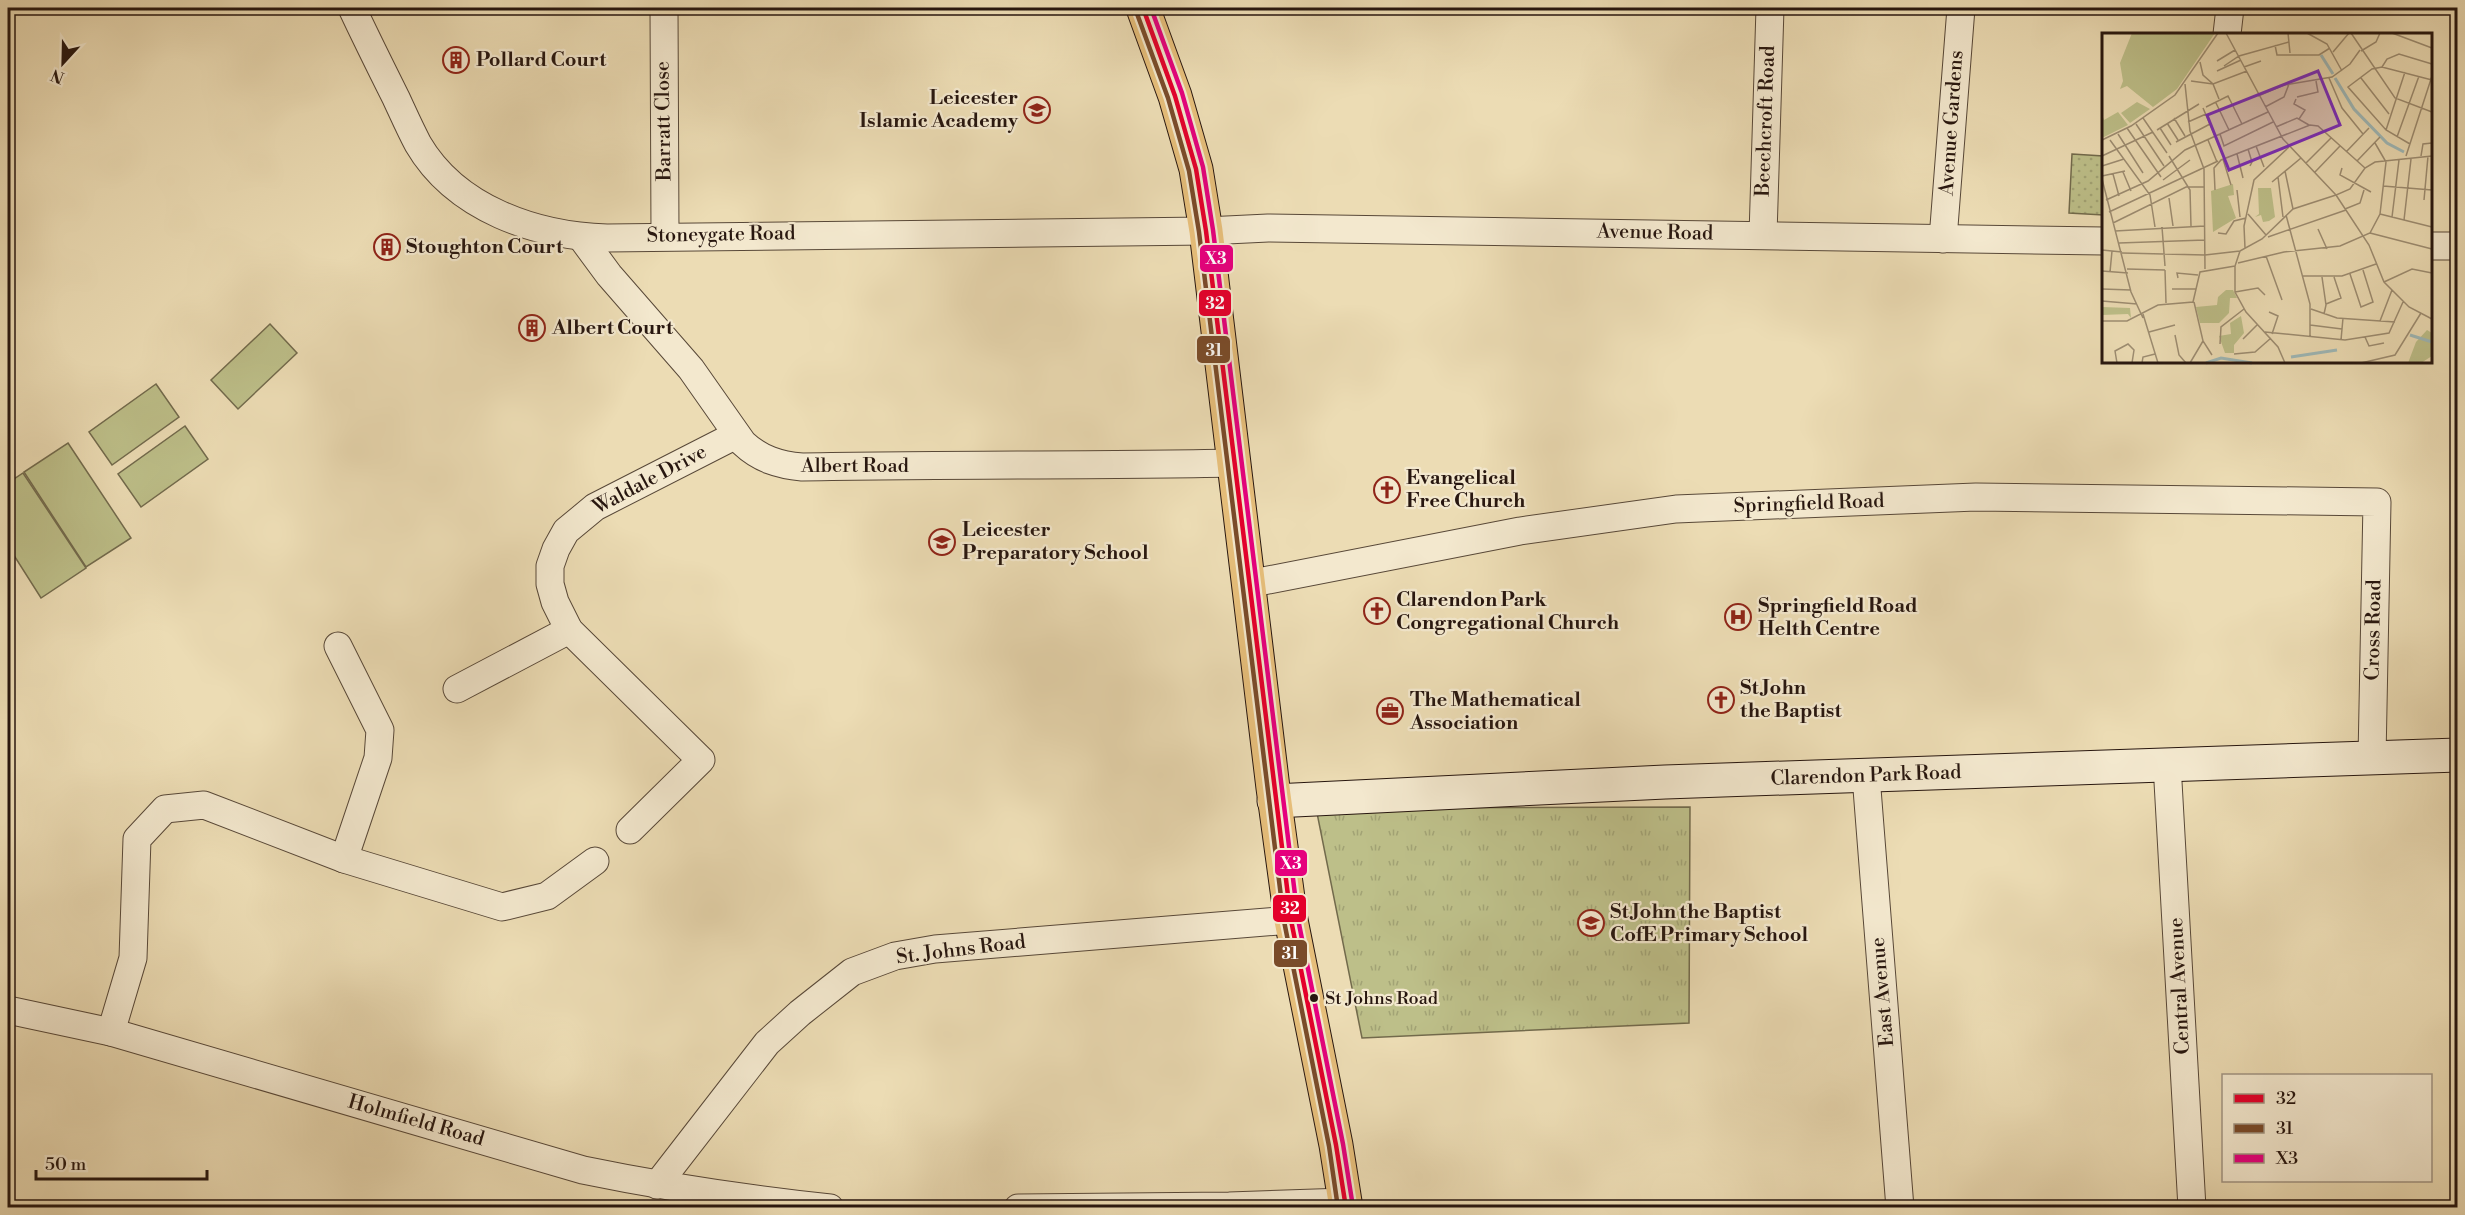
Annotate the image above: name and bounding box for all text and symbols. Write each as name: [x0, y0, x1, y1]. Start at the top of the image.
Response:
north arrow: [33, 33, 93, 93]
inset map: [2102, 33, 2432, 363]
street label: Beechcroft Road: [1751, 44, 1781, 198]
building icon: Pollard Court: [441, 45, 471, 75]
place label: Pollard Court: [476, 48, 607, 73]
street label: Avenue Gardens: [1934, 50, 1970, 197]
street label: Barratt Close: [650, 61, 678, 182]
text: N: [48, 64, 67, 88]
place label: Leicester Islamic Academy: [859, 86, 1019, 134]
school or university icon: Leicester Islamic Academy: [1022, 95, 1052, 125]
street label: Avenue Road: [1596, 219, 1714, 247]
street label: Stoneygate Road: [646, 221, 796, 249]
building icon: Stoughton Court: [372, 232, 402, 262]
place label: Stoughton Court: [406, 235, 564, 260]
line badge: X3: [1199, 244, 1234, 273]
text: X3: [1204, 249, 1227, 269]
line badge: 32: [1198, 289, 1232, 317]
text: 32: [1205, 294, 1225, 314]
building icon: Albert Court: [517, 313, 547, 343]
place label: Albert Court: [551, 316, 674, 341]
line badge: 31: [1196, 335, 1231, 364]
text: 31: [1206, 341, 1223, 361]
street label: Waldale Drive: [588, 440, 711, 521]
street label: Albert Road: [800, 454, 910, 479]
place label: Evangelical Free Church: [1406, 466, 1526, 514]
church icon: Evangelical Free Church: [1372, 475, 1402, 505]
street label: Springfield Road: [1733, 489, 1886, 519]
place label: Leicester Preparatory School: [962, 518, 1149, 566]
school or university icon: Leicester Preparatory School: [927, 527, 957, 557]
street label: Cross Road: [2361, 578, 2387, 681]
place label: Clarendon Park Congregational Church: [1396, 588, 1620, 636]
place label: Springfield Road Helth Centre: [1758, 594, 1918, 642]
church icon: Clarendon Park Congregational Church: [1362, 596, 1392, 626]
hospital icon: Springfield Road Helth Centre: [1723, 602, 1753, 632]
place label: St John the Baptist: [1740, 676, 1843, 724]
church icon: St John the Baptist: [1706, 685, 1736, 715]
place label: The Mathematical Association: [1409, 688, 1581, 736]
office icon: The Mathematical Association: [1375, 696, 1405, 726]
street label: Clarendon Park Road: [1770, 760, 1963, 792]
line badge: X3: [1274, 849, 1308, 877]
text: X3: [1279, 854, 1302, 874]
line badge: 32: [1272, 894, 1307, 923]
text: 32: [1280, 899, 1300, 919]
place label: St John the Baptist CofE Primary School: [1610, 900, 1808, 948]
school or university icon: St John the Baptist CofE Primary School: [1576, 908, 1606, 938]
street label: Central Avenue: [2164, 917, 2196, 1055]
street label: St. Johns Road: [895, 930, 1028, 970]
street label: East Avenue: [1866, 936, 1900, 1048]
line badge: 31: [1273, 939, 1308, 968]
text: 31: [1282, 944, 1299, 964]
place label: St Johns Road: [1325, 987, 1439, 1010]
marker: St Johns Road: [1308, 992, 1320, 1004]
legend: [2222, 1074, 2432, 1182]
text: 32: [2276, 1087, 2296, 1110]
street label: Holmfield Road: [345, 1090, 488, 1153]
text: 31: [2276, 1117, 2294, 1140]
scale bar: [36, 1143, 207, 1181]
text: X3: [2275, 1147, 2298, 1170]
text: 50 m: [45, 1153, 87, 1176]

